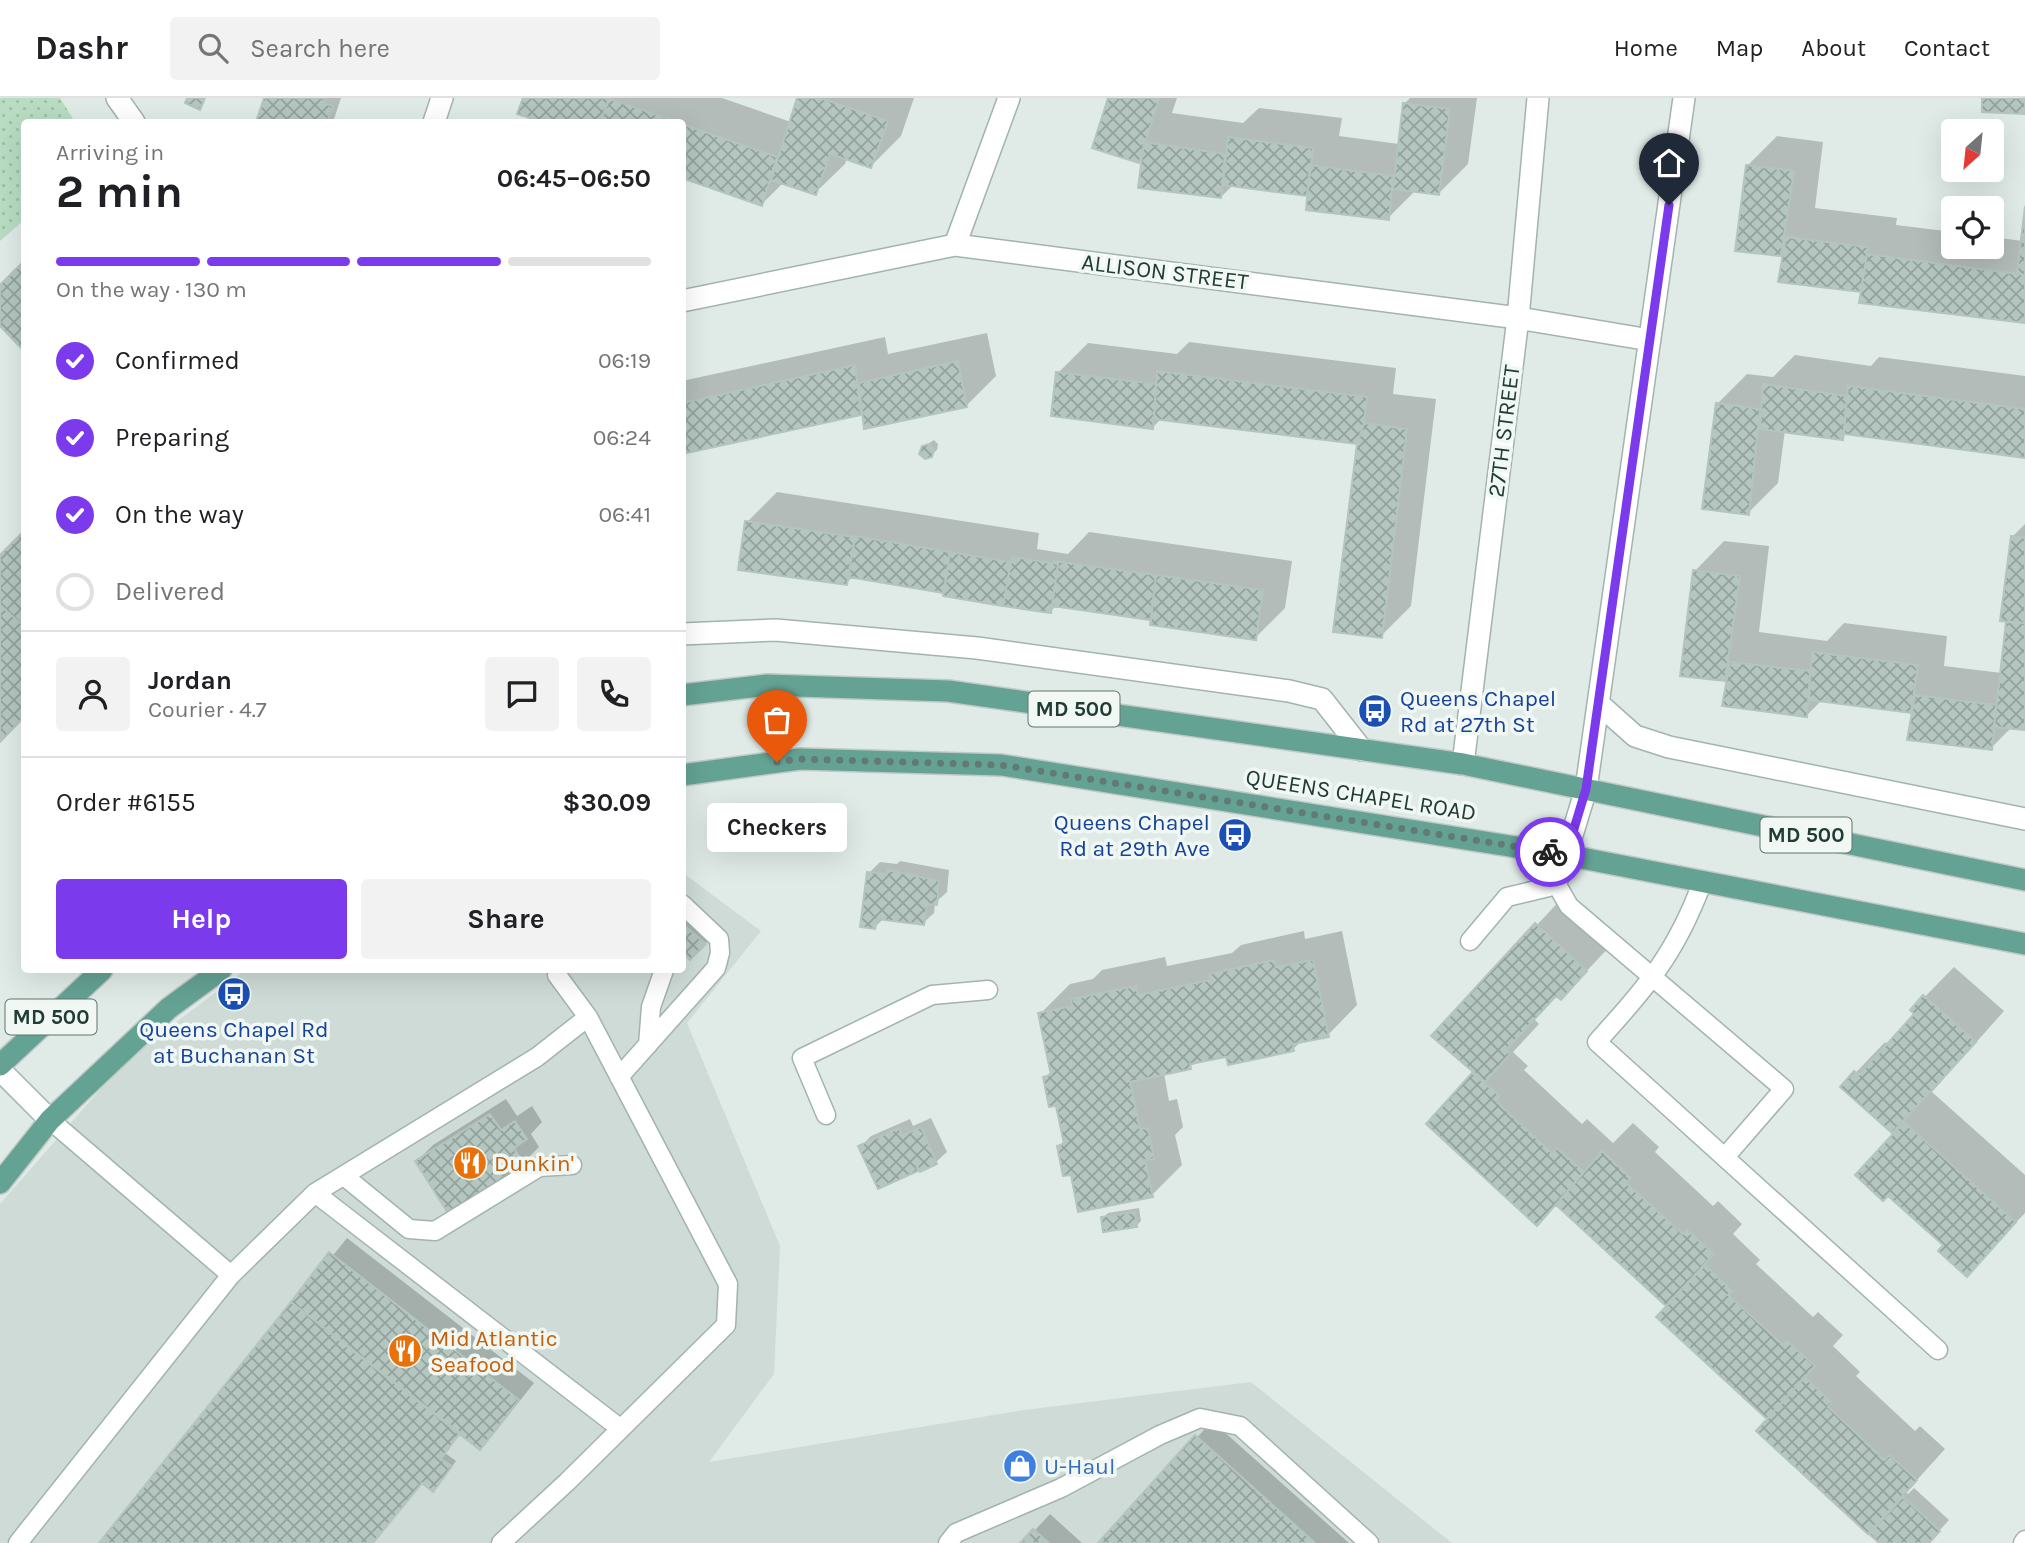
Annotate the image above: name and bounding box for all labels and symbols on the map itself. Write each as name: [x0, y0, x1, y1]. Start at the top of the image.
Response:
north arrow: [1941, 119, 2004, 182]
pin: [1639, 133, 1699, 205]
street label: ALLISON STREET: [1080, 248, 1250, 296]
street label: 27TH STREET: [1482, 363, 1526, 499]
place label: Queens Chapel Rd at 27th St: [1400, 685, 1556, 738]
pin: [747, 690, 807, 762]
road number: MD 500: [1028, 692, 1120, 726]
bus stop icon: Queens Chapel Rd at 27th St: [1356, 692, 1394, 730]
street label: QUEENS CHAPEL ROAD: [1244, 763, 1478, 827]
callout: Checkers: [707, 804, 847, 853]
place label: Queens Chapel Rd at 29th Ave: [1054, 809, 1210, 862]
bus stop icon: Queens Chapel Rd at 29th Ave: [1216, 816, 1254, 854]
courier: [1515, 817, 1585, 887]
road number: MD 500: [1760, 818, 1852, 852]
bus stop icon: Queens Chapel Rd at Buchanan St: [215, 975, 253, 1013]
road number: MD 500: [5, 1000, 96, 1034]
place label: Queens Chapel Rd at Buchanan St: [139, 1016, 329, 1069]
restaurant icon: Dunkin': [451, 1144, 489, 1182]
place label: Dunkin': [494, 1150, 574, 1177]
place label: Mid Atlantic Seafood: [430, 1325, 558, 1378]
restaurant icon: Mid Atlantic Seafood: [386, 1332, 424, 1370]
shop icon: U-Haul: [1001, 1447, 1039, 1485]
place label: U-Haul: [1044, 1453, 1115, 1480]

